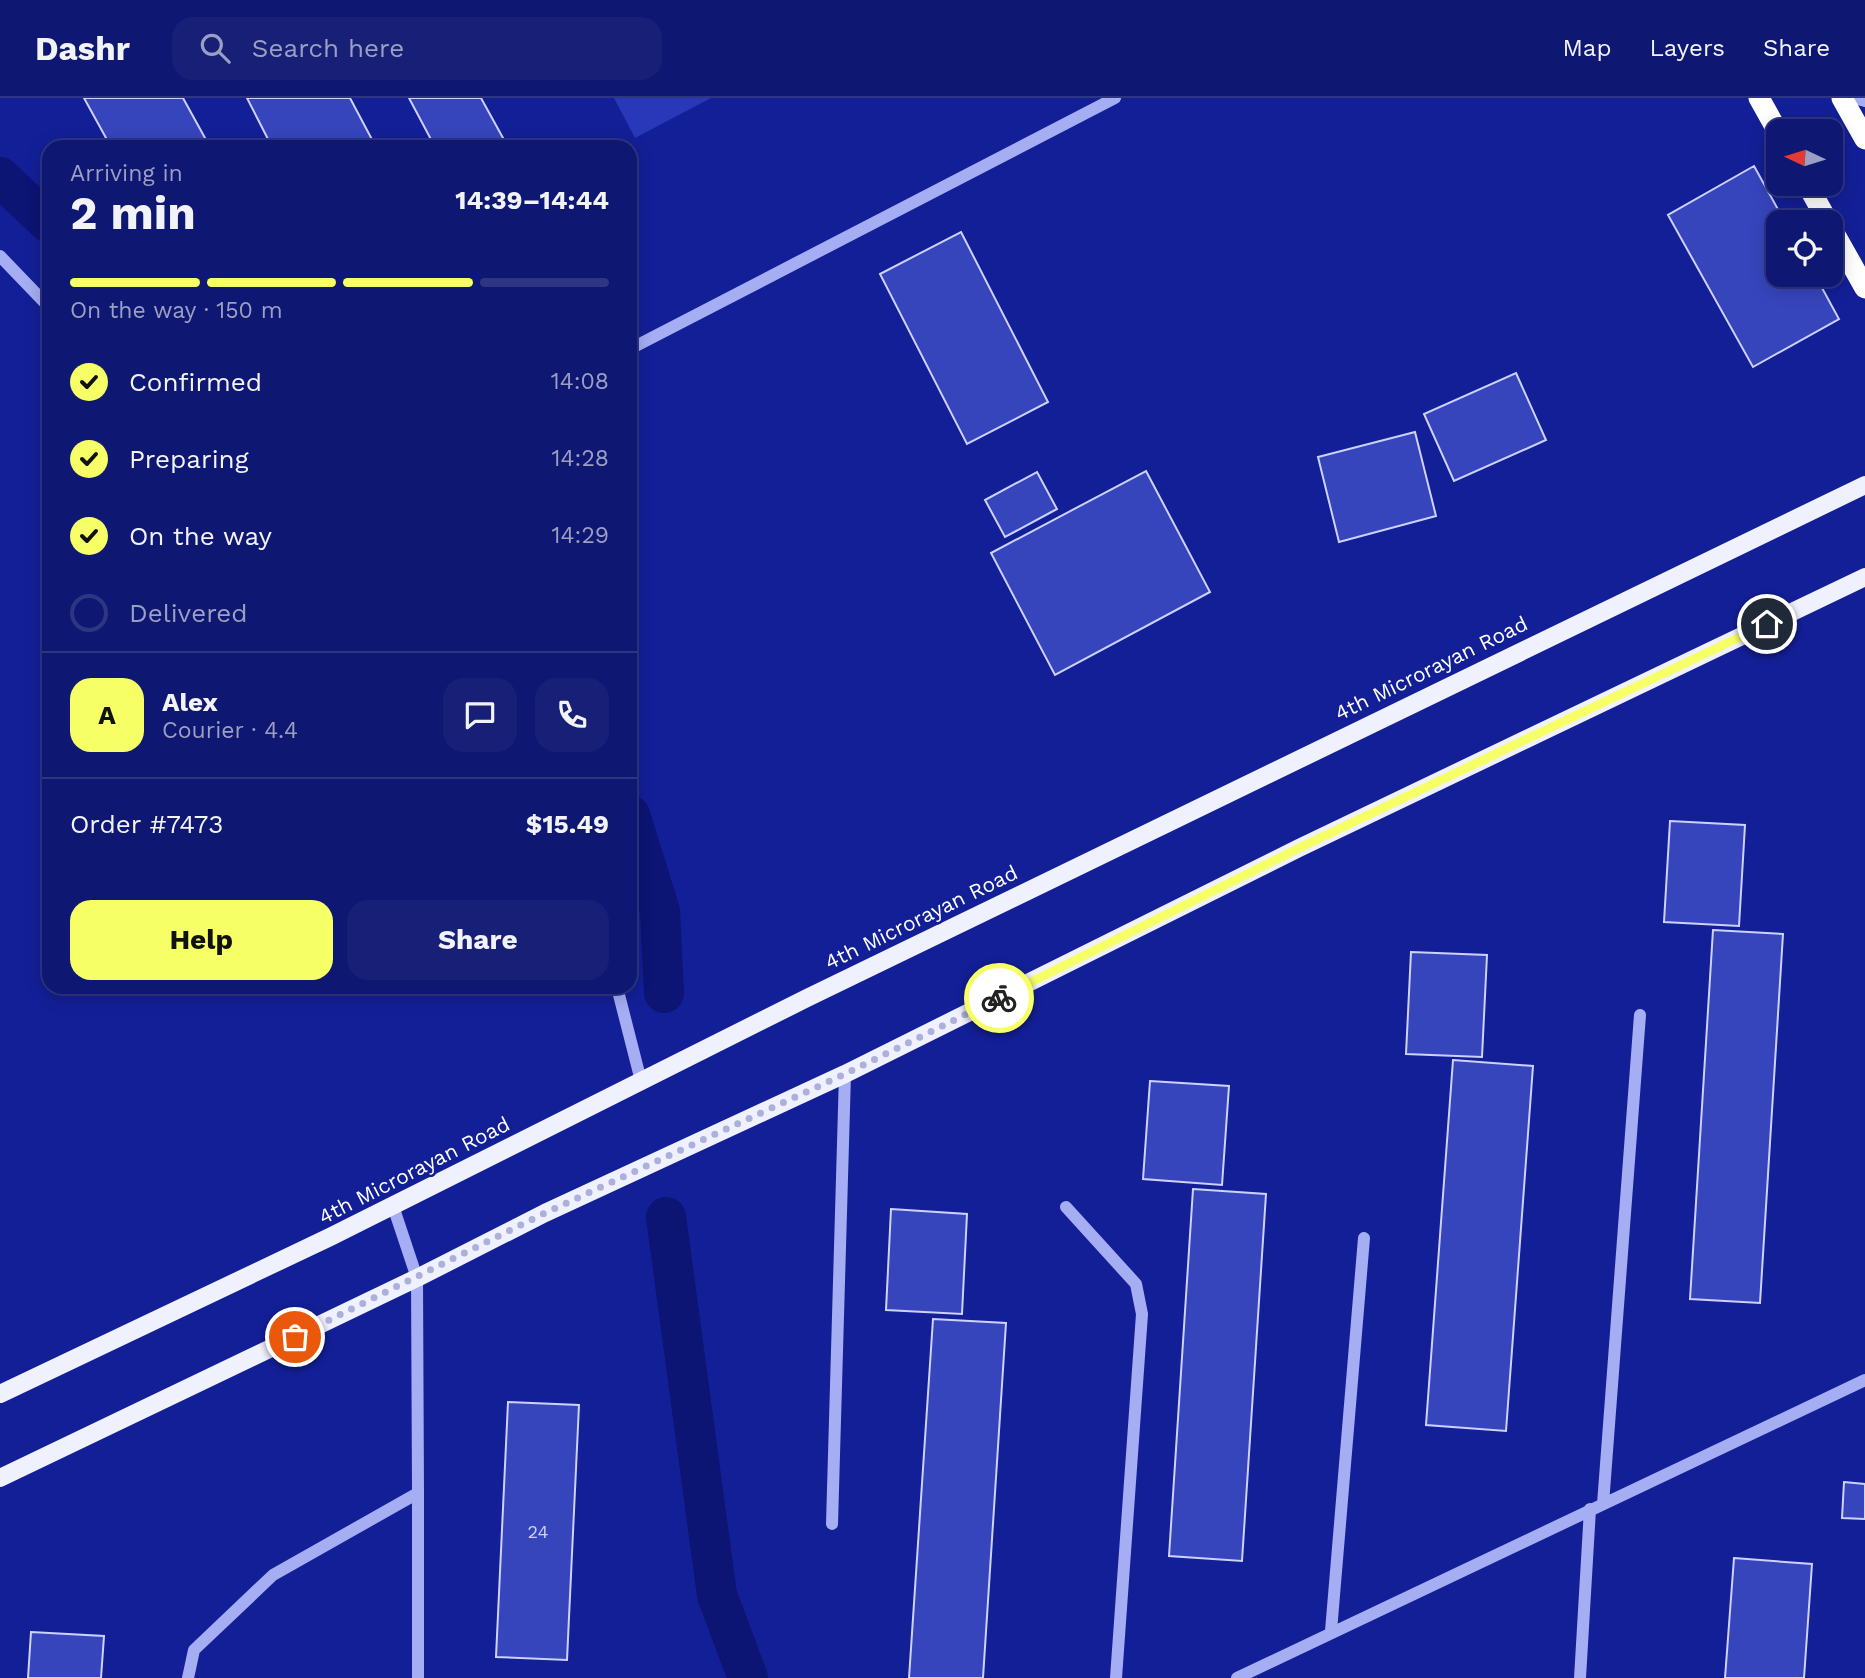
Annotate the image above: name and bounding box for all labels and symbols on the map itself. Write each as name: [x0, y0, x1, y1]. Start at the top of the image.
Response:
north arrow: [1766, 119, 1843, 196]
pin: [1737, 594, 1797, 654]
street label: 4th Microrayan Road: [1331, 610, 1531, 726]
street label: 4th Microrayan Road: [821, 859, 1021, 975]
courier: [964, 963, 1034, 1033]
street label: 4th Microrayan Road: [314, 1111, 514, 1229]
pin: [265, 1307, 325, 1367]
house number: 24: [528, 1521, 548, 1542]

